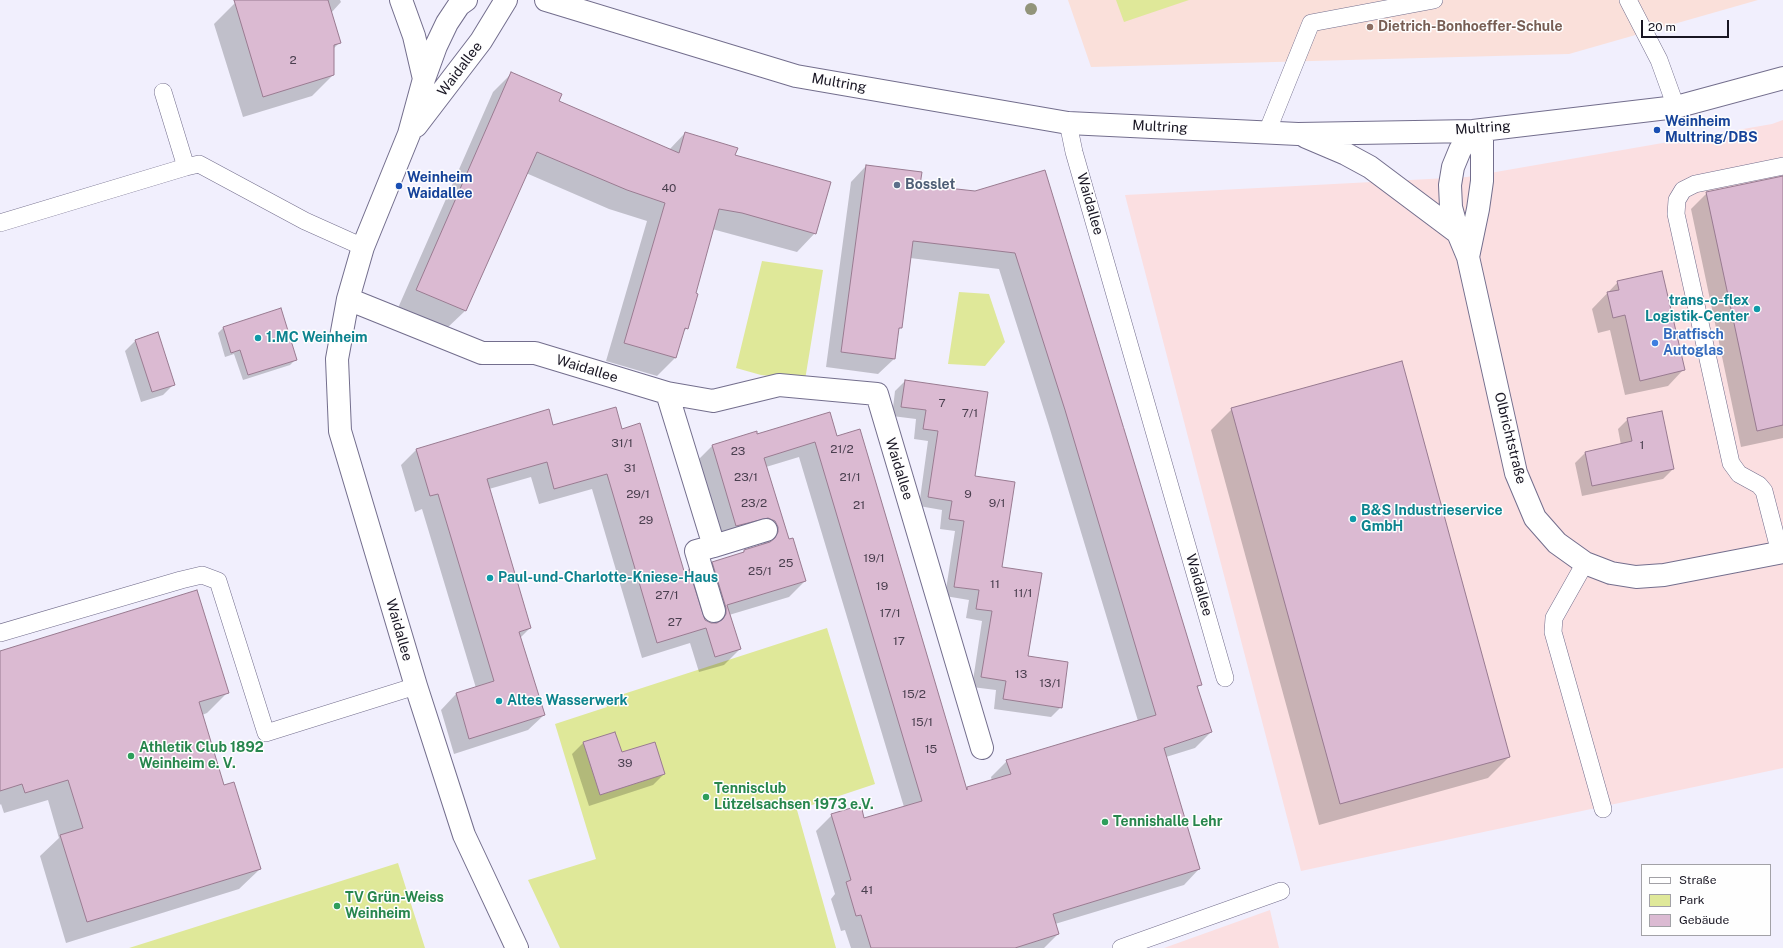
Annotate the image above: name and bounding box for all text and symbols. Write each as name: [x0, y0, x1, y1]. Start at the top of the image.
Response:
scale bar: [1643, 12, 1731, 38]
place label: Dietrich-Bonhoeffer-Schule: [1378, 19, 1562, 35]
text: 20 m: [1648, 20, 1676, 34]
marker: Dietrich-Bonhoeffer-Schule: [1365, 22, 1375, 32]
street label: Waidallee: [434, 38, 486, 100]
house number: 2: [289, 53, 297, 67]
street label: Multring: [810, 70, 868, 96]
place label: Weinheim Multring/DBS: [1665, 114, 1758, 146]
street label: Multring: [1132, 117, 1188, 137]
street label: Multring: [1455, 118, 1511, 138]
marker: Weinheim Multring/DBS: [1652, 125, 1662, 135]
place label: Weinheim Waidallee: [407, 170, 473, 202]
street label: Waidallee: [1073, 171, 1107, 237]
place label: Bosslet: [905, 177, 955, 193]
marker: Bosslet: [892, 180, 902, 190]
marker: Weinheim Waidallee: [394, 181, 404, 191]
house number: 40: [662, 181, 676, 195]
place label: trans-o-flex Logistik-Center: [1645, 293, 1749, 326]
marker: trans-o-flex Logistik-Center: [1752, 304, 1762, 314]
place label: Bratfisch Autoglas: [1663, 327, 1724, 360]
place label: 1.MC Weinheim: [266, 330, 368, 346]
marker: 1.MC Weinheim: [253, 333, 263, 343]
marker: Bratfisch Autoglas: [1650, 338, 1660, 348]
street label: Waidallee: [554, 352, 620, 386]
street label: Olbrichtstraße: [1490, 390, 1530, 486]
house number: 7: [938, 396, 946, 410]
house number: 7/1: [962, 406, 978, 420]
house number: 31/1: [611, 436, 633, 450]
street label: Waidallee: [882, 436, 916, 502]
house number: 1: [1640, 438, 1644, 452]
house number: 21/2: [830, 442, 854, 456]
house number: 23: [731, 444, 745, 458]
house number: 31: [624, 461, 636, 475]
house number: 23/1: [734, 470, 758, 484]
house number: 21/1: [839, 470, 861, 484]
house number: 29/1: [626, 487, 650, 501]
house number: 9: [964, 487, 972, 501]
house number: 23/2: [741, 496, 767, 510]
house number: 9/1: [989, 496, 1005, 510]
house number: 21: [853, 498, 865, 512]
place label: B&S Industrieservice GmbH: [1361, 503, 1503, 536]
house number: 29: [639, 513, 653, 527]
marker: B&S Industrieservice GmbH: [1348, 514, 1358, 524]
house number: 19/1: [863, 551, 885, 565]
street label: Waidallee: [1182, 552, 1216, 618]
house number: 25: [779, 556, 793, 570]
house number: 25/1: [748, 564, 772, 578]
place label: Paul-und-Charlotte-Kniese-Haus: [498, 570, 718, 586]
marker: Paul-und-Charlotte-Kniese-Haus: [485, 573, 495, 583]
house number: 11: [990, 577, 1000, 591]
house number: 19: [876, 579, 888, 593]
house number: 11/1: [1014, 586, 1032, 600]
house number: 27/1: [655, 588, 679, 602]
street label: Waidallee: [382, 597, 416, 663]
house number: 17/1: [879, 606, 901, 620]
house number: 27: [668, 615, 682, 629]
house number: 17: [893, 634, 905, 648]
house number: 13: [1015, 667, 1027, 681]
house number: 13/1: [1039, 676, 1061, 690]
house number: 15/2: [902, 687, 926, 701]
place label: Altes Wasserwerk: [507, 693, 628, 709]
marker: Altes Wasserwerk: [494, 696, 504, 706]
house number: 15/1: [911, 715, 933, 729]
place label: Athletik Club 1892 Weinheim e. V.: [139, 740, 264, 772]
house number: 15: [925, 742, 937, 756]
marker: Athletik Club 1892 Weinheim e. V.: [126, 751, 136, 761]
house number: 39: [618, 756, 632, 770]
place label: Tennisclub Lützelsachsen 1973 e.V.: [714, 781, 874, 814]
marker: Tennisclub Lützelsachsen 1973 e.V.: [701, 792, 711, 802]
place label: Tennishalle Lehr: [1113, 814, 1222, 830]
marker: Tennishalle Lehr: [1100, 817, 1110, 827]
legend: [1641, 864, 1771, 936]
text: Straße: [1679, 873, 1716, 887]
house number: 41: [861, 883, 873, 897]
place label: TV Grün-Weiss Weinheim: [345, 890, 444, 922]
text: Park: [1679, 893, 1705, 907]
marker: TV Grün-Weiss Weinheim: [332, 901, 342, 911]
text: Gebäude: [1679, 913, 1729, 927]

